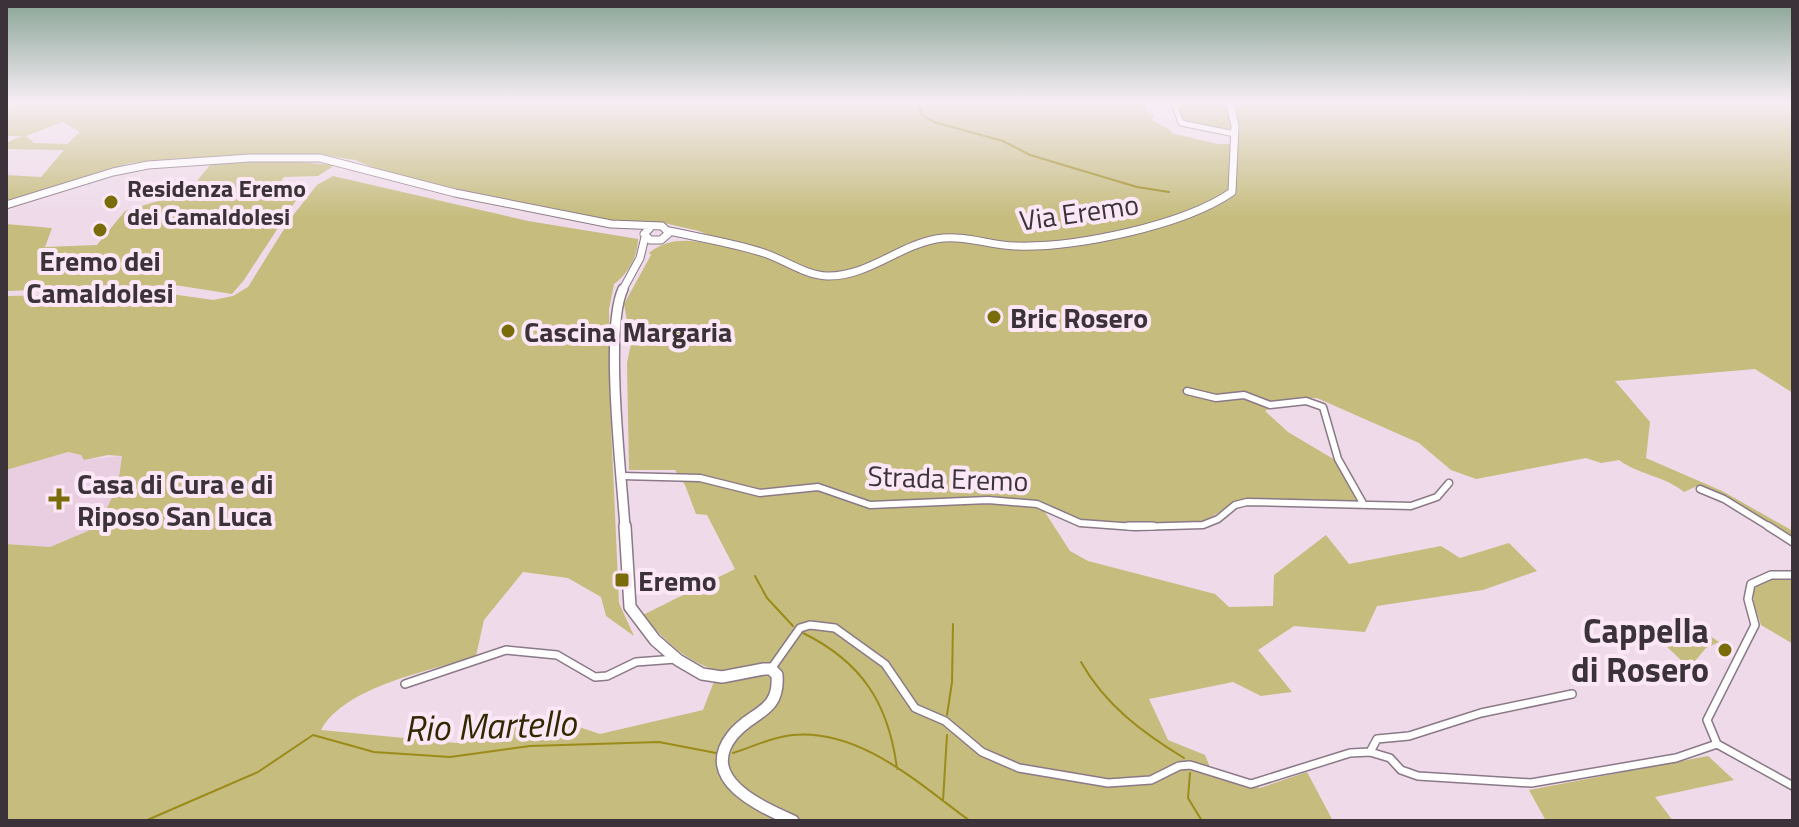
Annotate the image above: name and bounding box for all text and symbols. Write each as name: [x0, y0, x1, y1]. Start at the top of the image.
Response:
place label: Residenza Eremo dei Camaldolesi: [127, 170, 306, 234]
street label: Via Eremo: [1017, 182, 1141, 242]
marker: Residenza Eremo dei Camaldolesi: [102, 193, 120, 211]
marker: Eremo dei Camaldolesi: [91, 221, 109, 239]
place label: Eremo dei Camaldolesi: [26, 239, 174, 314]
place label: Bric Rosero: [1010, 296, 1148, 339]
marker: Bric Rosero: [985, 308, 1003, 326]
place label: Cascina Margaria: [524, 310, 732, 353]
marker: Cascina Margaria: [499, 322, 517, 340]
street label: Strada Eremo: [867, 454, 1029, 502]
place label: Casa di Cura e di Riposo San Luca: [77, 462, 273, 537]
marker: Casa di Cura e di Riposo San Luca: [48, 488, 70, 510]
place label: Eremo: [638, 559, 717, 602]
marker: Eremo: [613, 571, 631, 589]
place label: Cappella di Rosero: [1571, 604, 1709, 695]
marker: Cappella di Rosero: [1716, 641, 1734, 659]
water label: Rio Martello: [403, 694, 578, 755]

